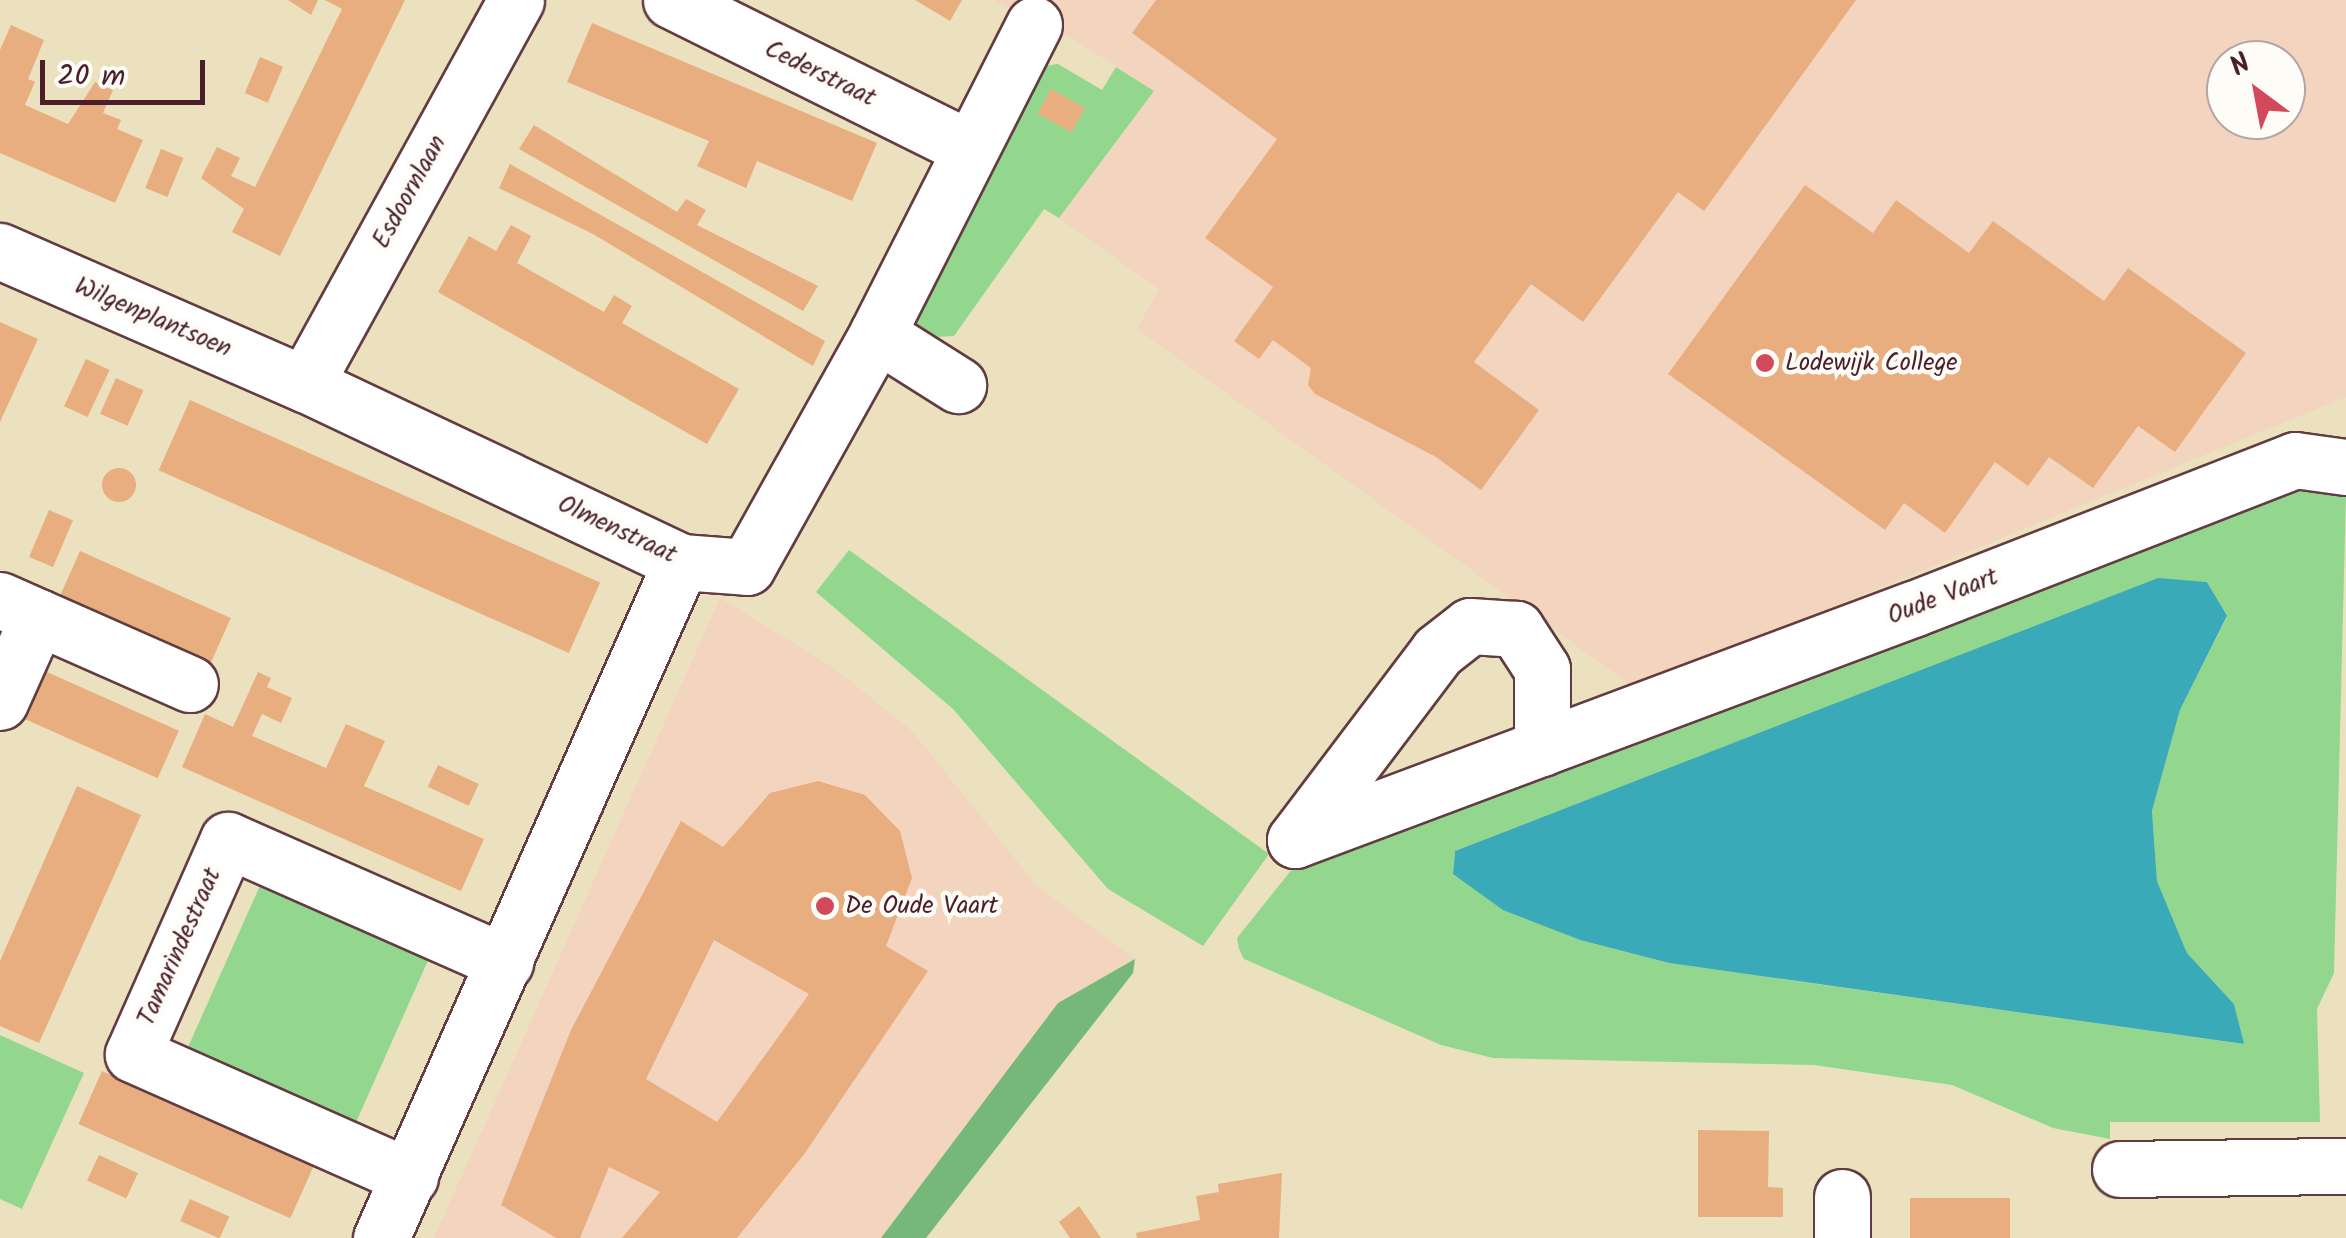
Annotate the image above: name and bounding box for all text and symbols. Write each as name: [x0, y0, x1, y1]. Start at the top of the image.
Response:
street label: Cederstraat: [760, 34, 880, 114]
scale bar: [45, 40, 210, 102]
north arrow: [2206, 40, 2306, 140]
text: N: [2221, 42, 2260, 90]
text: 20 m: [57, 53, 125, 101]
street label: Esdoornlaan: [367, 130, 453, 254]
street label: Wilgenplantsoen: [70, 271, 236, 365]
place label: Lodewijk College: [1785, 348, 1957, 378]
marker: Lodewijk College: [1754, 352, 1776, 374]
street label: Olmenstraat: [553, 489, 681, 571]
street label: Oude Vaart: [1884, 562, 2002, 632]
street label: Tamarindestraat: [132, 863, 228, 1031]
place label: De Oude Vaart: [845, 891, 998, 921]
marker: De Oude Vaart: [814, 895, 836, 917]

